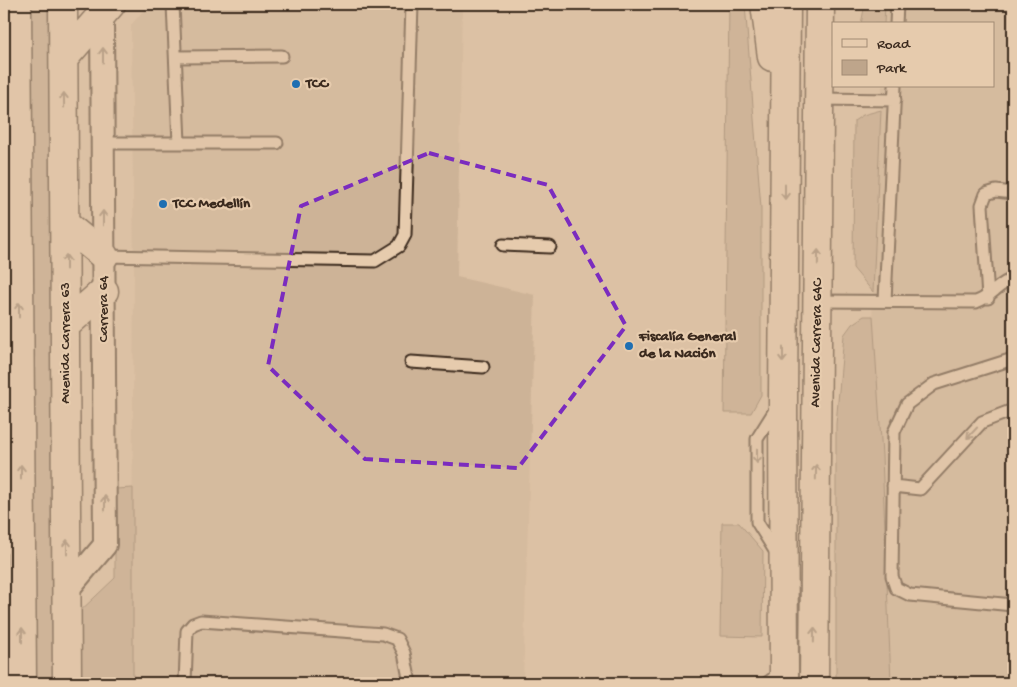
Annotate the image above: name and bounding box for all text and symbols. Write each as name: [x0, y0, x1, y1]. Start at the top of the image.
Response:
legend: [832, 22, 994, 88]
text: Road: [877, 36, 911, 54]
one-way arrow: [98, 48, 108, 64]
text: Park: [876, 60, 907, 78]
place label: TCC: [305, 75, 330, 93]
marker: TCC: [290, 78, 302, 90]
one-way arrow: [59, 92, 69, 108]
one-way arrow: [780, 184, 790, 200]
place label: TCC Medellín: [172, 195, 251, 213]
marker: TCC Medellín: [157, 198, 169, 210]
one-way arrow: [98, 210, 108, 226]
one-way arrow: [813, 249, 823, 266]
one-way arrow: [61, 254, 71, 270]
street label: Carrera 64: [95, 276, 113, 342]
street label: Avenida Carrera 64C: [807, 277, 827, 408]
street label: Avenida Carrera 63: [57, 282, 75, 404]
one-way arrow: [14, 302, 24, 318]
place label: Fiscalía General de la Nación: [638, 328, 737, 363]
marker: Fiscalía General de la Nación: [623, 340, 635, 352]
one-way arrow: [778, 346, 788, 363]
one-way arrow: [966, 427, 978, 439]
one-way arrow: [752, 447, 762, 463]
one-way arrow: [16, 464, 26, 480]
one-way arrow: [811, 464, 821, 480]
one-way arrow: [100, 495, 110, 512]
one-way arrow: [62, 539, 72, 556]
one-way arrow: [17, 627, 27, 643]
one-way arrow: [809, 627, 819, 643]

